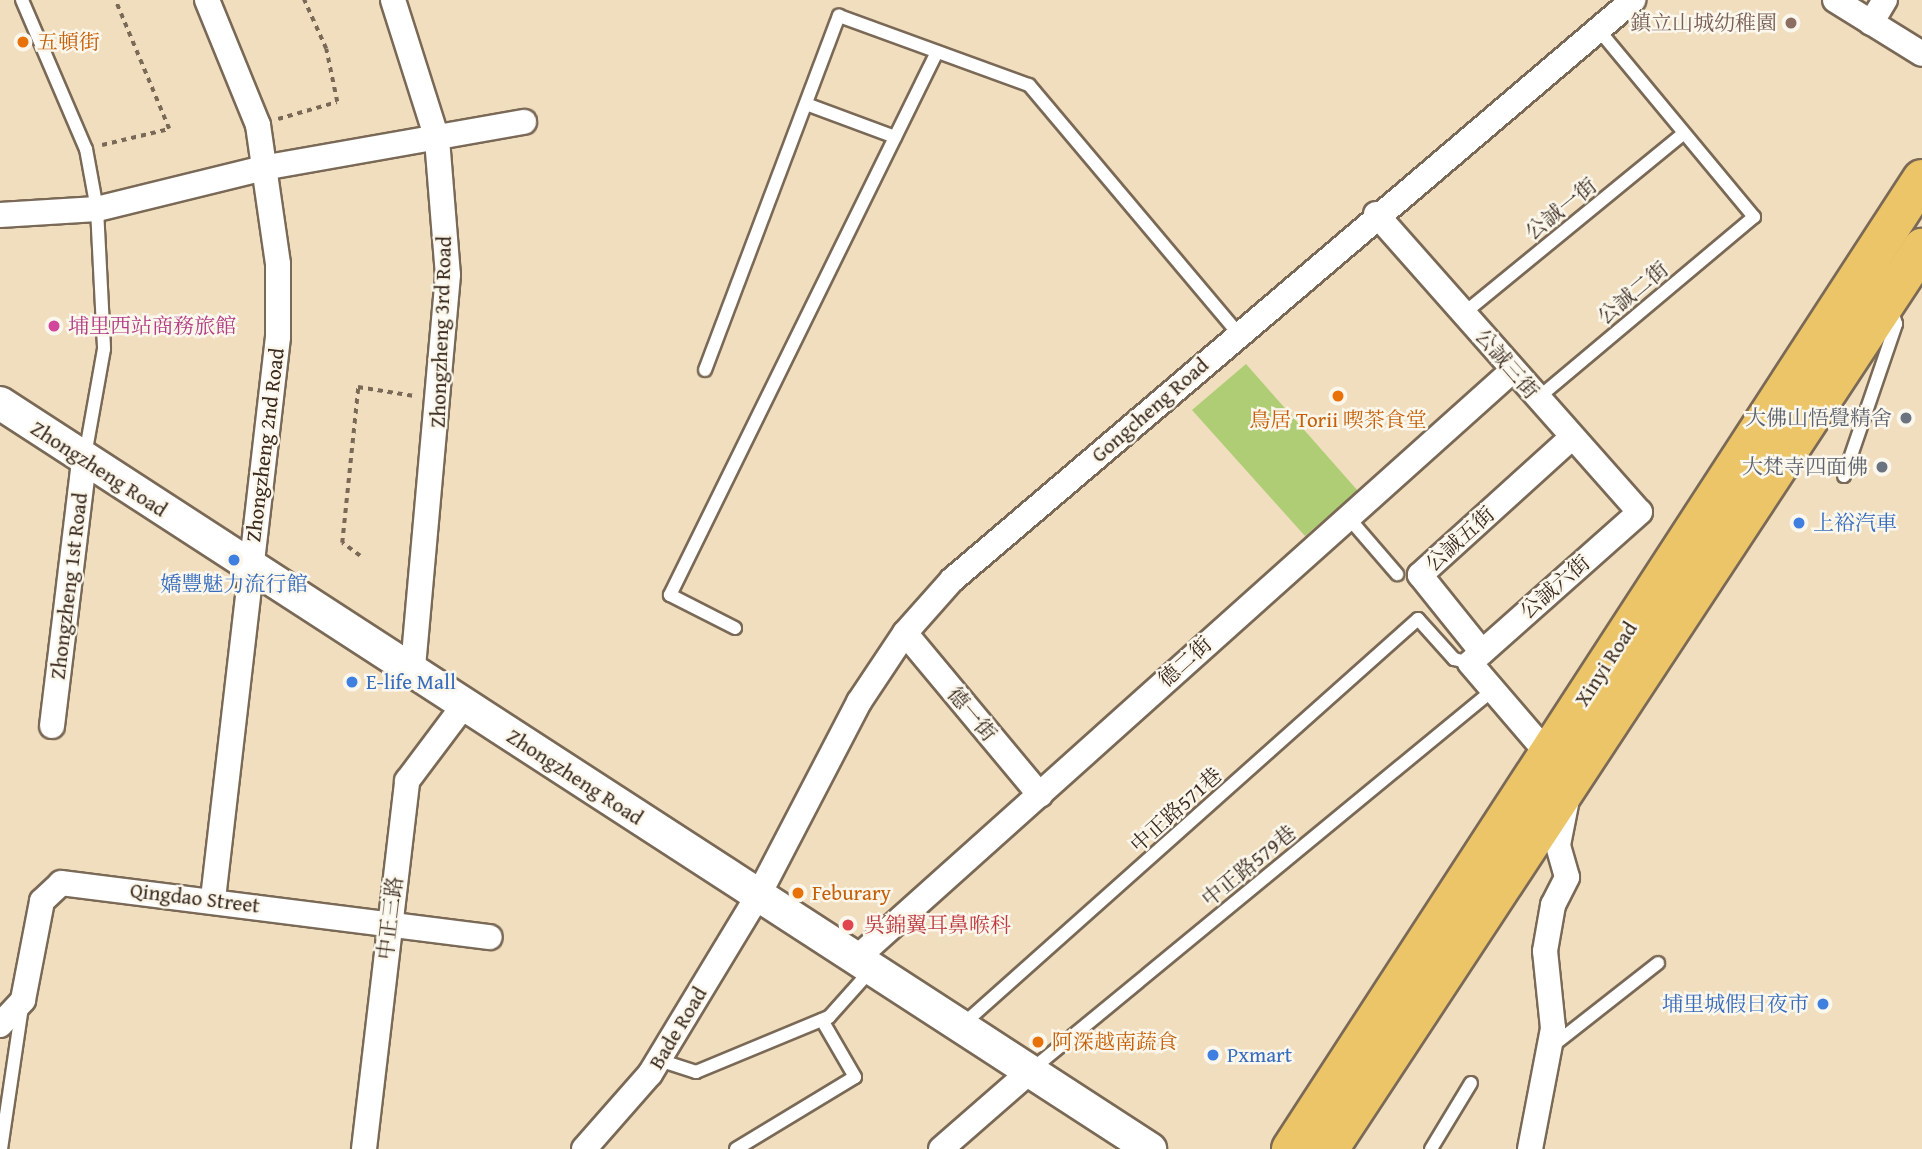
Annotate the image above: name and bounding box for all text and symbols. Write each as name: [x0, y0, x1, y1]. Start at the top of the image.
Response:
place label: 鎮立山城幼稚園: [1630, 10, 1777, 36]
marker: 鎮立山城幼稚園: [1783, 15, 1799, 31]
place label: 五頓街: [37, 29, 100, 55]
marker: 五頓街: [15, 34, 31, 50]
street label: 公誠一街: [1520, 173, 1602, 245]
street label: Zhongzheng 3rd Road: [425, 236, 457, 428]
street label: 公誠二街: [1593, 256, 1673, 330]
place label: 埔里西站商務旅館: [68, 313, 236, 339]
marker: 埔里西站商務旅館: [46, 318, 62, 334]
street label: 公誠三街: [1470, 324, 1544, 404]
street label: Zhongzheng 2nd Road: [241, 347, 289, 543]
street label: Gongcheng Road: [1086, 352, 1214, 468]
marker: 鳥居 Torii 喫茶食堂: [1330, 388, 1346, 404]
place label: 大佛山悟覺精舍: [1745, 405, 1892, 431]
place label: 鳥居 Torii 喫茶食堂: [1249, 407, 1427, 433]
marker: 大佛山悟覺精舍: [1898, 410, 1914, 426]
street label: Zhongzheng Road: [26, 416, 172, 522]
place label: 大梵寺四面佛: [1742, 454, 1868, 480]
marker: 大梵寺四面佛: [1874, 459, 1890, 475]
street label: Zhongzheng 1st Road: [45, 491, 93, 681]
street label: 公誠五街: [1420, 502, 1500, 576]
place label: 上裕汽車: [1813, 510, 1897, 536]
marker: 上裕汽車: [1791, 515, 1807, 531]
street label: 公誠六街: [1515, 550, 1595, 624]
marker: 嬌豐魅力流行館: [226, 552, 242, 568]
place label: 嬌豐魅力流行館: [161, 571, 307, 597]
street label: Xinyi Road: [1569, 617, 1643, 711]
street label: 德二街: [1153, 632, 1217, 692]
place label: E-life Mall: [366, 669, 456, 695]
marker: E-life Mall: [344, 674, 360, 690]
street label: 德一街: [942, 682, 1002, 746]
street label: Zhongzheng Road: [502, 724, 648, 830]
street label: 中正路571巷: [1125, 762, 1227, 858]
street label: 中正路579巷: [1197, 820, 1301, 912]
street label: 中正三路: [372, 875, 408, 961]
street label: Qingdao Street: [129, 878, 261, 918]
place label: Feburary: [812, 880, 891, 906]
marker: Feburary: [790, 885, 806, 901]
place label: 吳錦翼耳鼻喉科: [864, 912, 1011, 938]
marker: 吳錦翼耳鼻喉科: [838, 915, 858, 935]
street label: Bade Road: [644, 982, 712, 1074]
place label: 埔里城假日夜市: [1662, 991, 1809, 1017]
marker: 埔里城假日夜市: [1815, 996, 1831, 1012]
place label: 阿深越南蔬食: [1052, 1029, 1178, 1055]
marker: 阿深越南蔬食: [1030, 1034, 1046, 1050]
place label: Pxmart: [1227, 1042, 1292, 1068]
marker: Pxmart: [1205, 1047, 1221, 1063]

